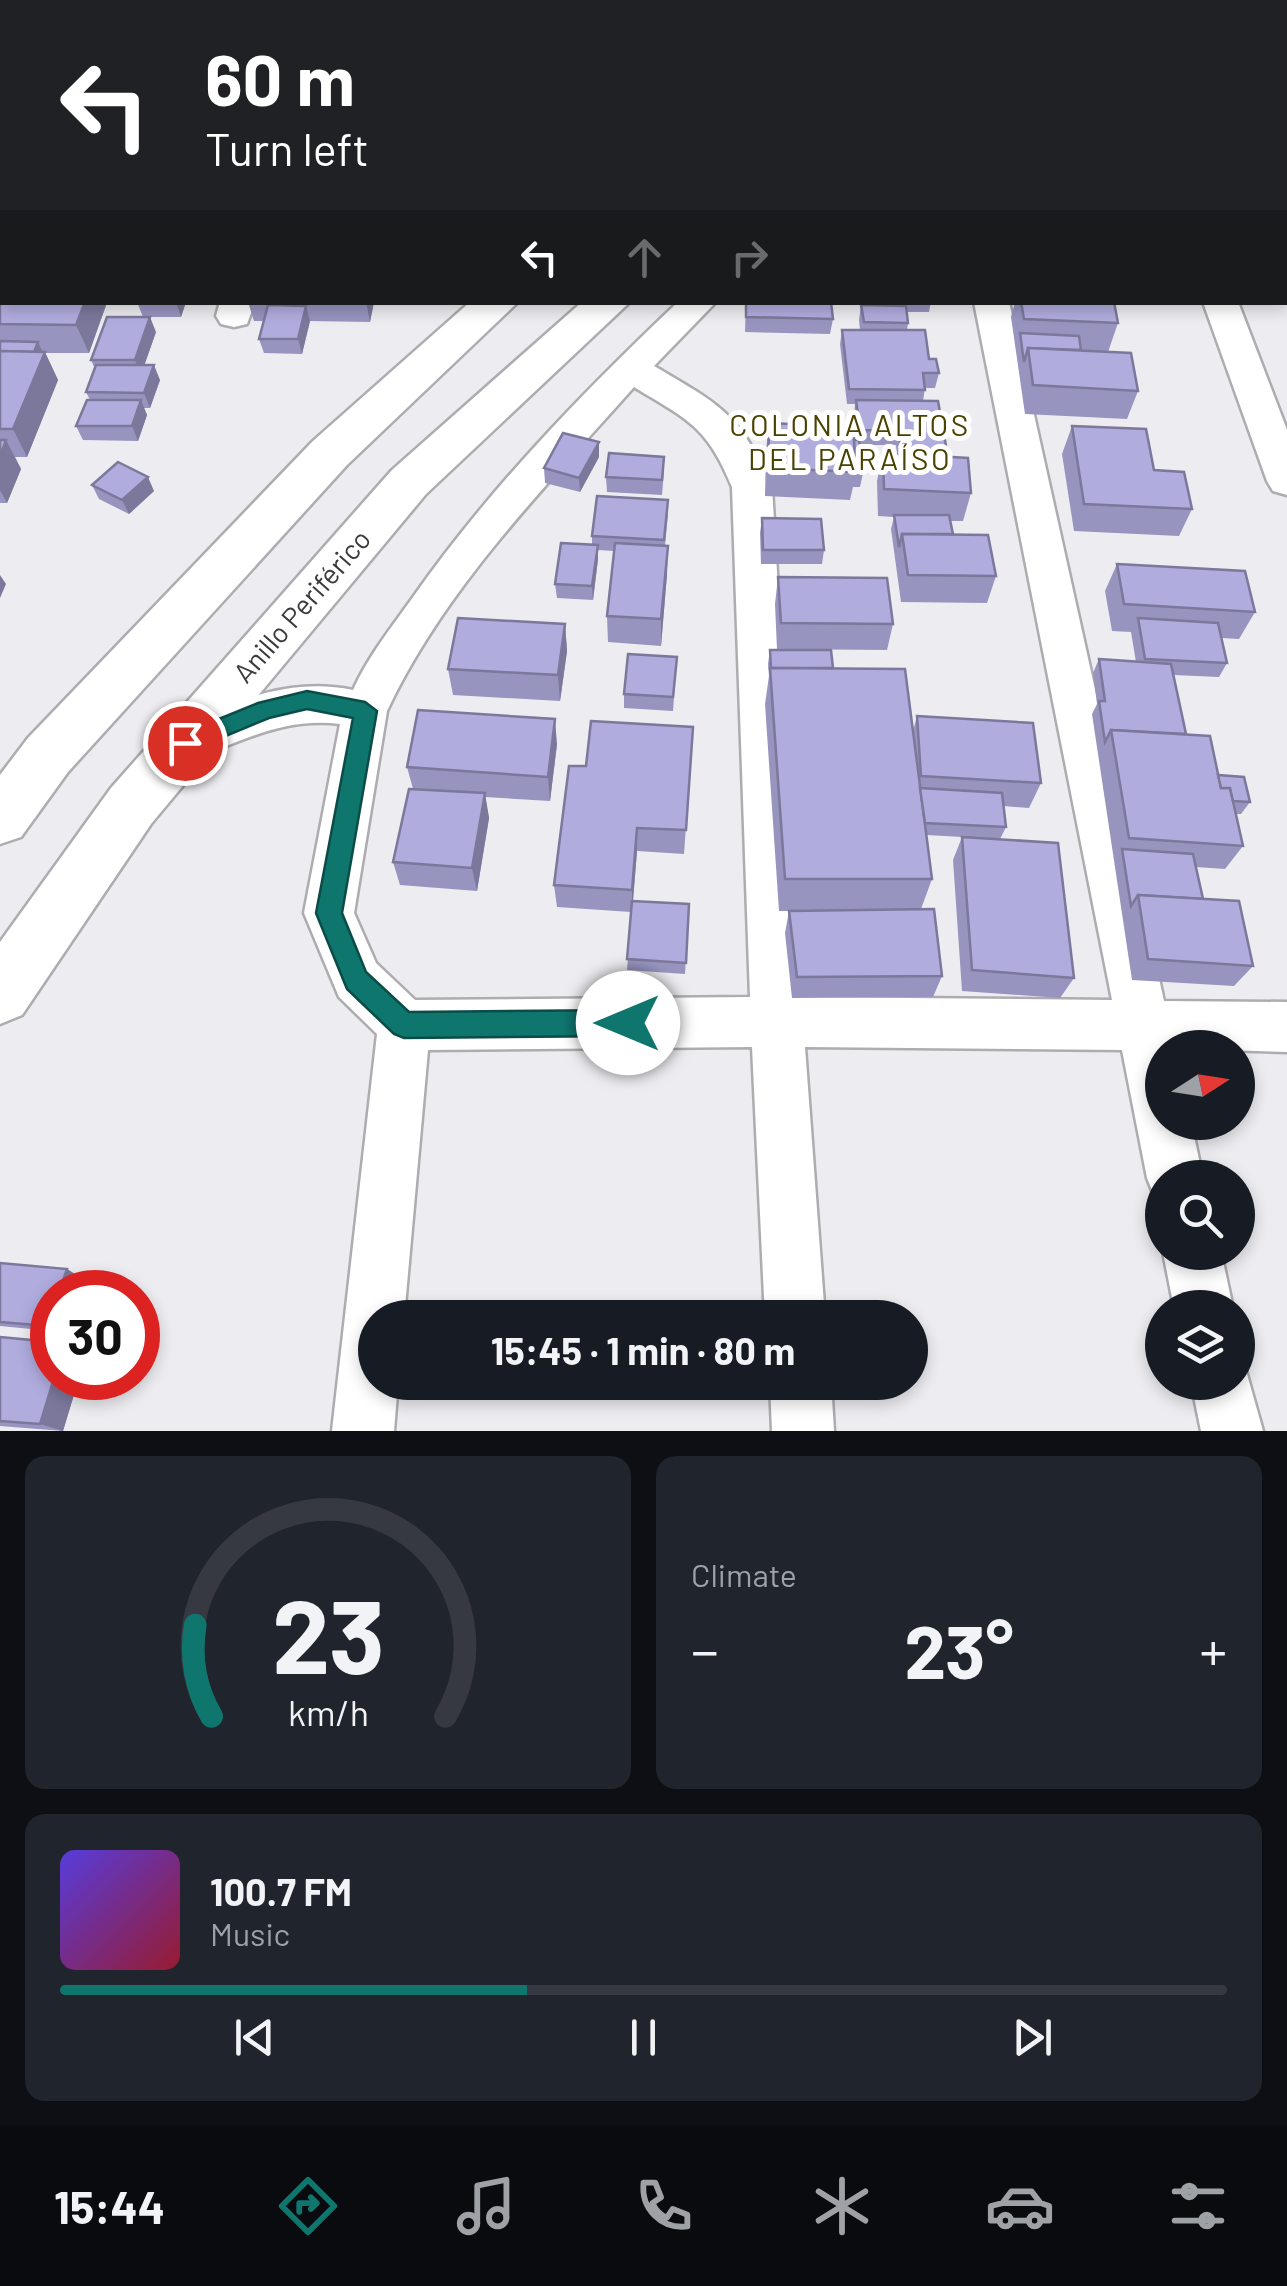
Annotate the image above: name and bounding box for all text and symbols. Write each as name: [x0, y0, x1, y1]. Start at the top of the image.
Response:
text: 60 m: [205, 36, 355, 120]
icon: left: [40, 40, 170, 170]
text: Turn left: [205, 121, 369, 175]
icon: left: [512, 230, 567, 285]
icon: ahead: [617, 230, 672, 285]
icon: right: [722, 230, 777, 285]
district label: COLONIA ALTOS DEL PARAÍSO: [729, 406, 971, 476]
street label: Anillo Periférico: [225, 522, 377, 689]
pin: [143, 701, 228, 786]
icon: arrive: [158, 716, 213, 771]
position arrow: [576, 971, 680, 1075]
north arrow: [1145, 1030, 1255, 1140]
map controls: [1145, 1030, 1255, 1400]
button: search: [1145, 1160, 1255, 1270]
speed limit sign: 30: [30, 1270, 160, 1400]
button: layers: [1145, 1290, 1255, 1400]
text: 15:45 · 1 min · 80 m: [491, 1327, 795, 1373]
text: Climate: [691, 1555, 797, 1593]
text: 23: [272, 1570, 384, 1695]
text: 23°: [904, 1604, 1014, 1694]
text: −: [691, 1616, 719, 1682]
text: +: [1199, 1616, 1227, 1682]
text: km/h: [288, 1690, 368, 1733]
text: 100.7 FM: [210, 1868, 352, 1914]
text: Music: [210, 1914, 290, 1952]
icon: previous: [227, 2010, 282, 2065]
icon: pause: [616, 2010, 671, 2065]
icon: next: [1005, 2010, 1060, 2065]
icon: directions: [273, 2171, 343, 2241]
icon: music: [451, 2171, 521, 2241]
icon: phone: [629, 2171, 699, 2241]
icon: climate: [807, 2171, 877, 2241]
icon: car: [985, 2171, 1055, 2241]
icon: filters: [1163, 2171, 1233, 2241]
text: 15:44: [54, 2179, 165, 2233]

